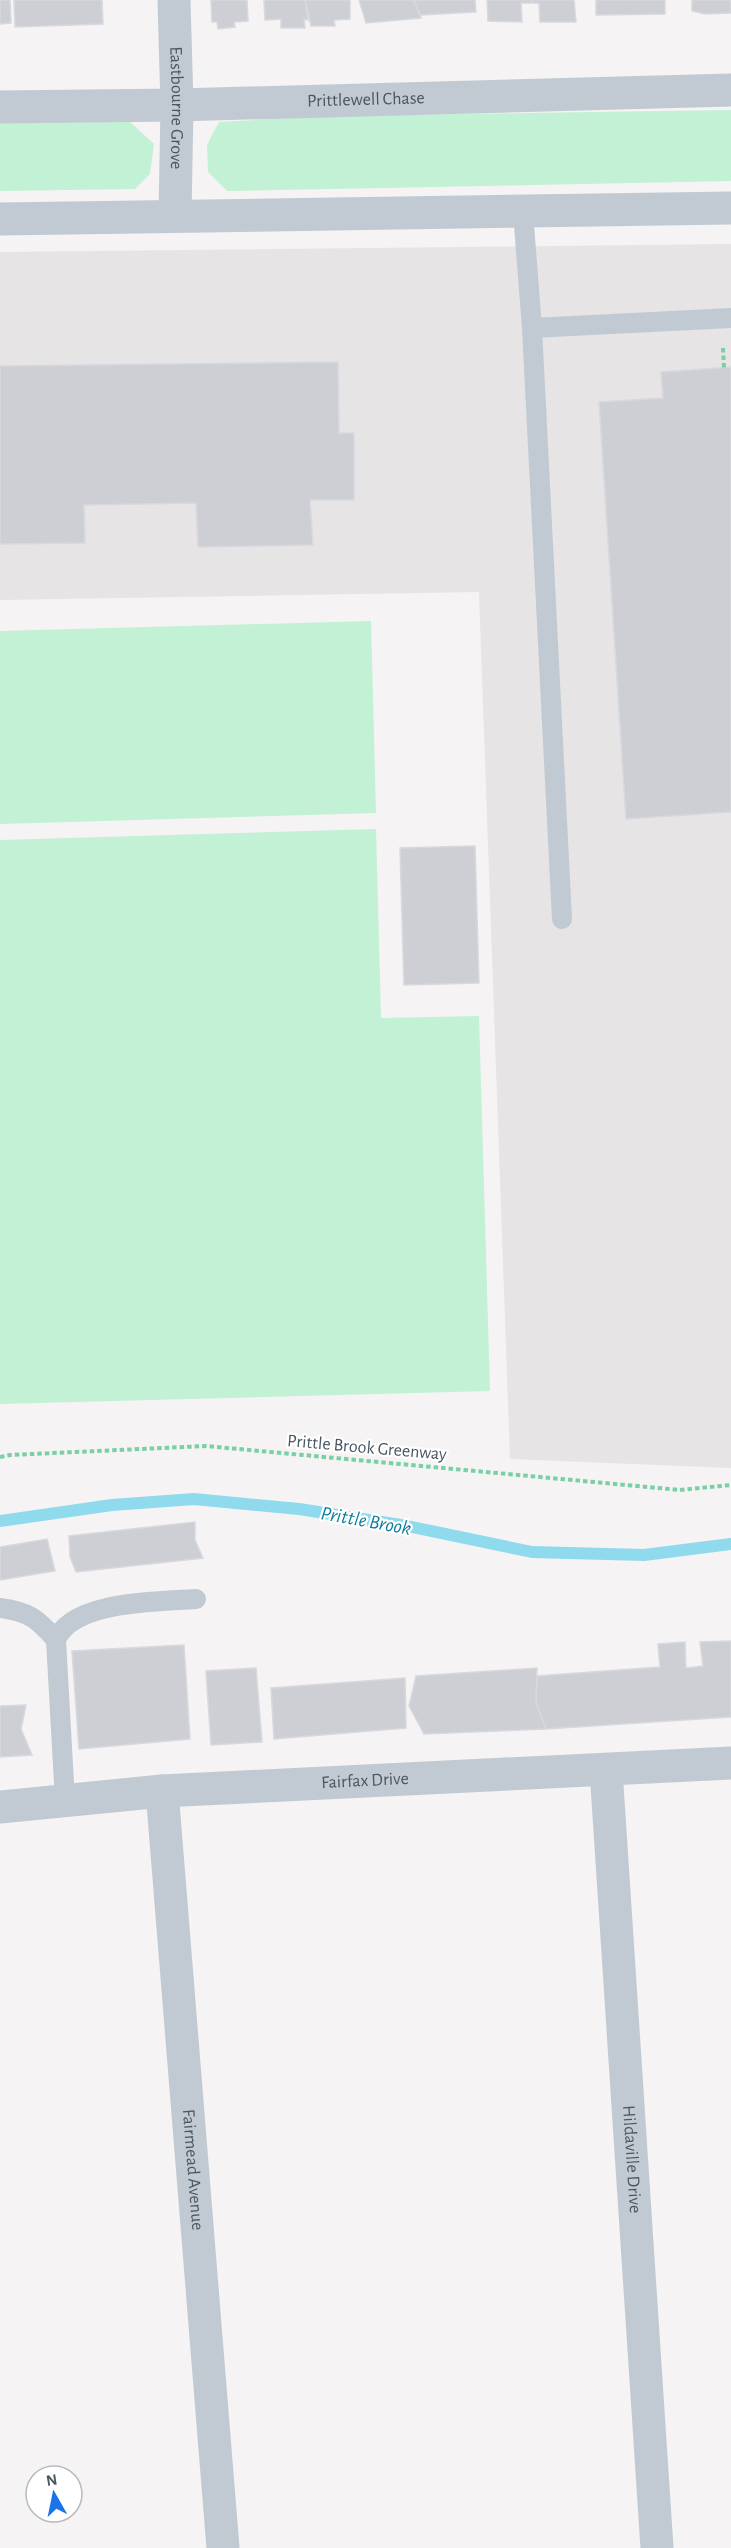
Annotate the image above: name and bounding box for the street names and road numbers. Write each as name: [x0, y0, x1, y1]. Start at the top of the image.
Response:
street label: Eastbourne Grove: [166, 46, 186, 170]
street label: Prittlewell Chase: [307, 89, 425, 110]
street label: Prittle Brook Greenway: [287, 1432, 448, 1464]
street label: Fairfax Drive: [321, 1770, 409, 1792]
street label: Hildaville Drive: [619, 2105, 644, 2214]
street label: Fairmead Avenue: [179, 2108, 206, 2231]

